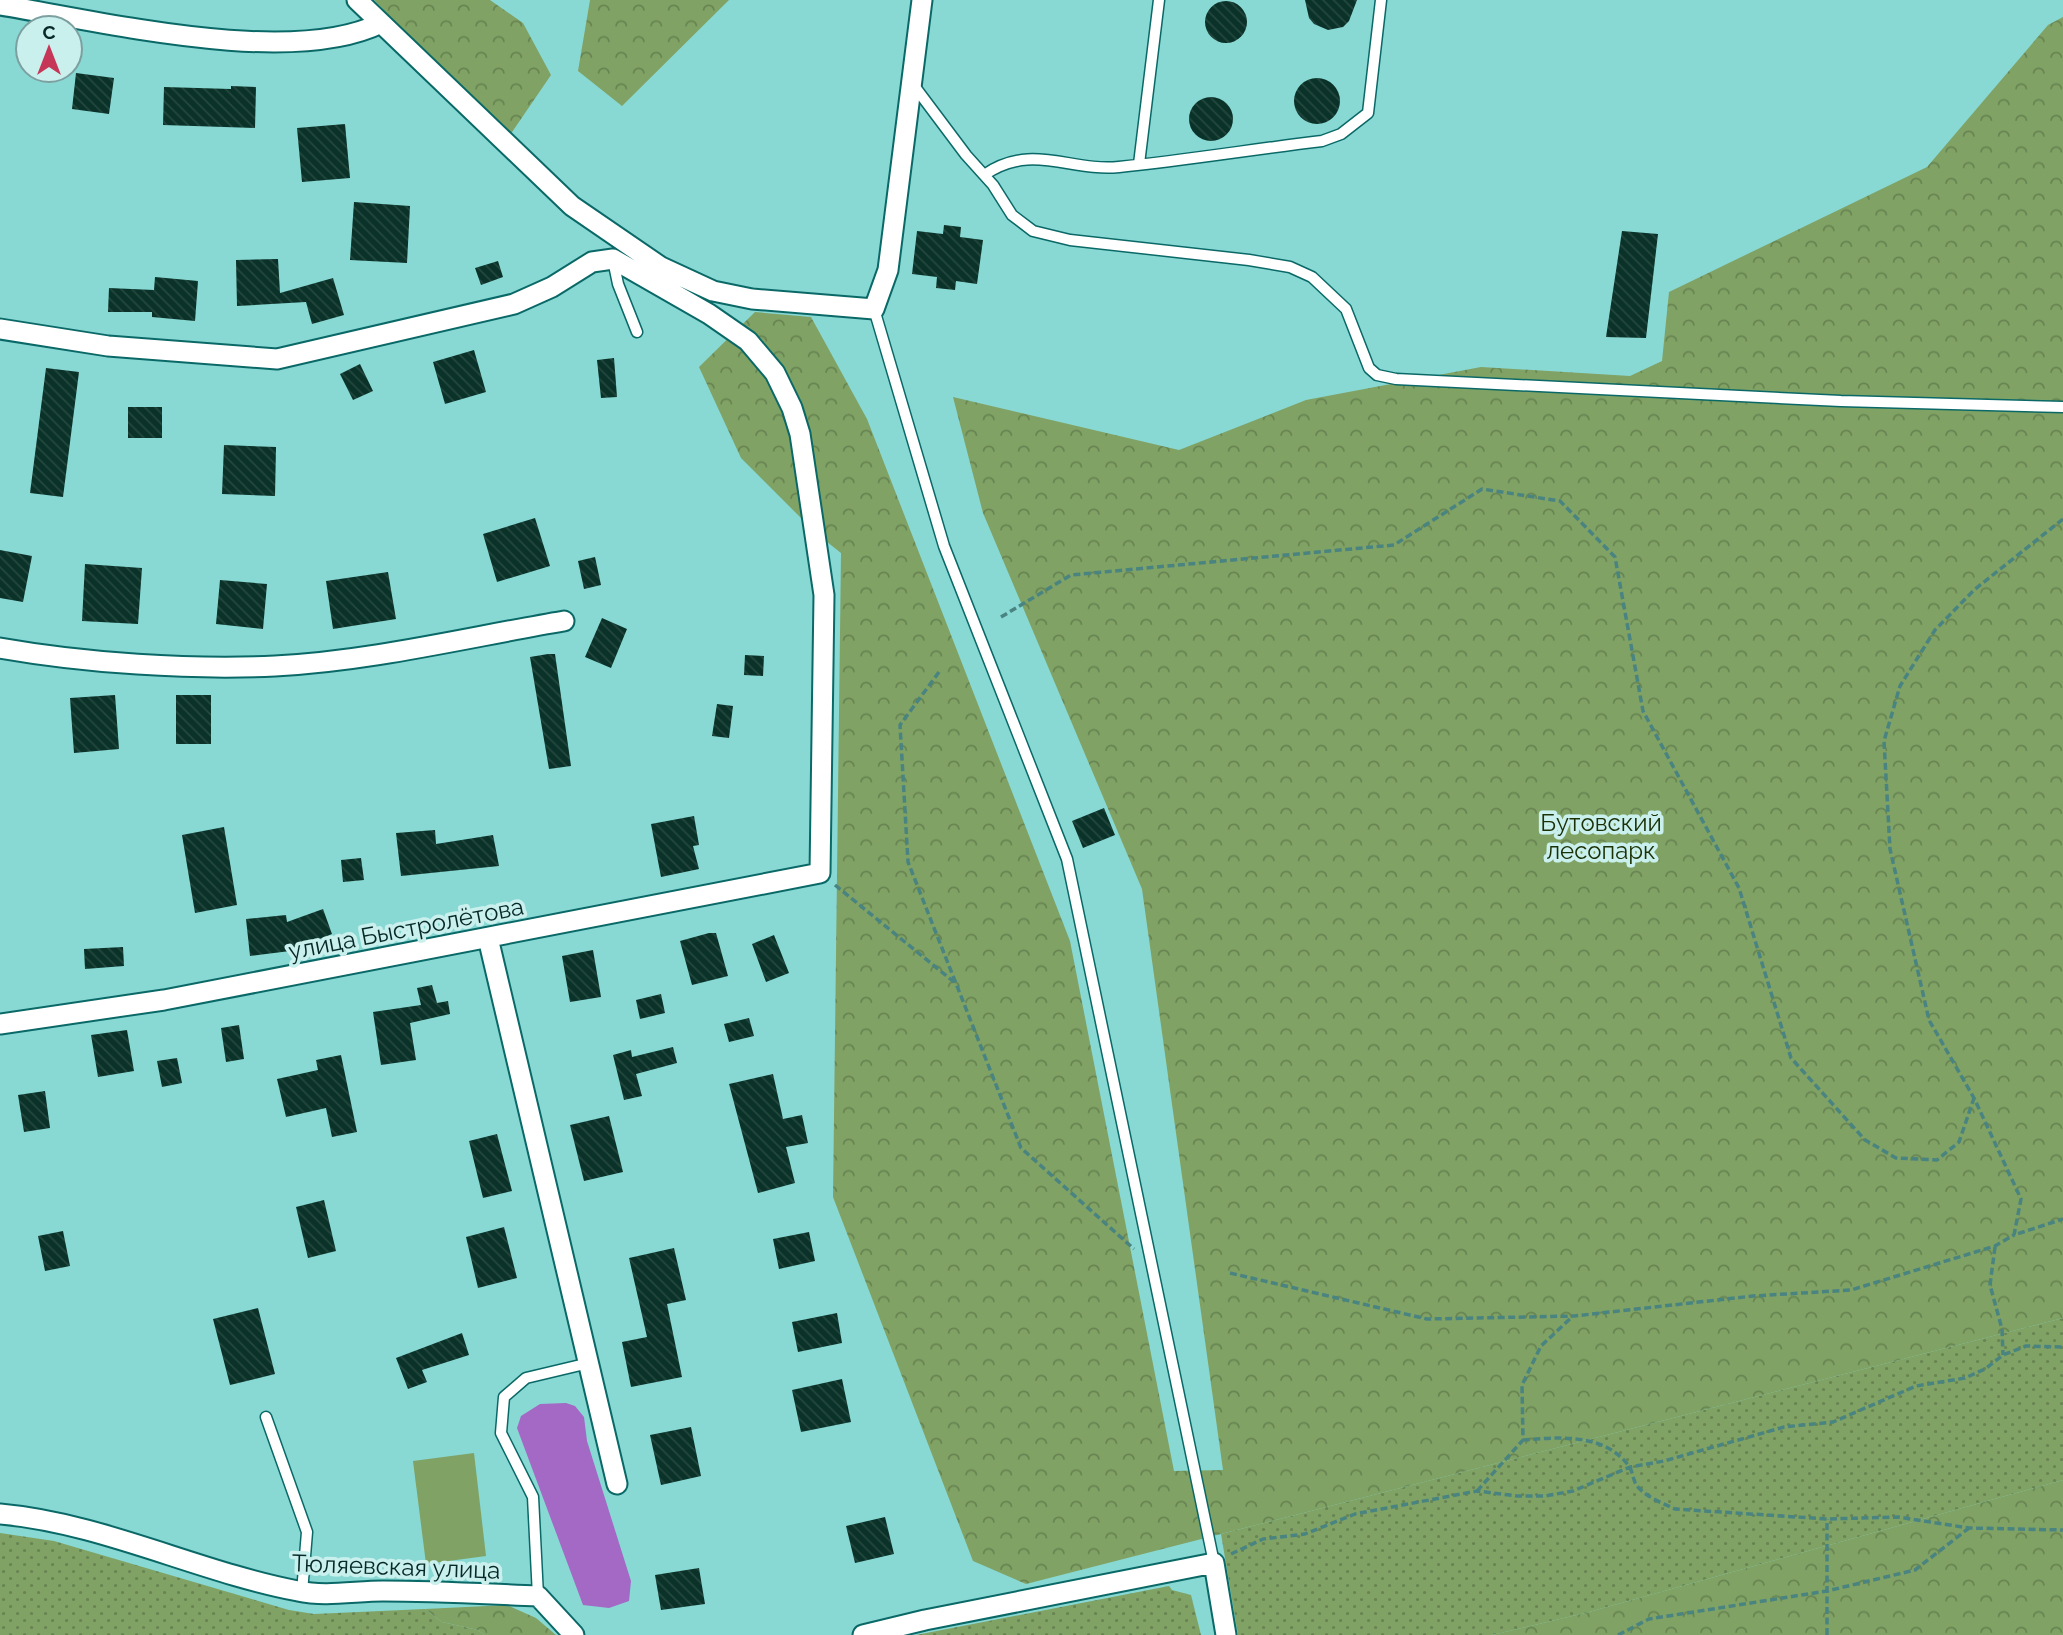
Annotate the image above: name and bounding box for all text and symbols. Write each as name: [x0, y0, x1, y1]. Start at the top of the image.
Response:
north arrow: [14, 14, 84, 84]
text: С: [42, 21, 56, 43]
park label: Бутовский лесопарк: [1540, 808, 1662, 865]
street label: улица Быстролётова: [286, 891, 526, 966]
street label: Тюляевская улица: [291, 1548, 501, 1585]

